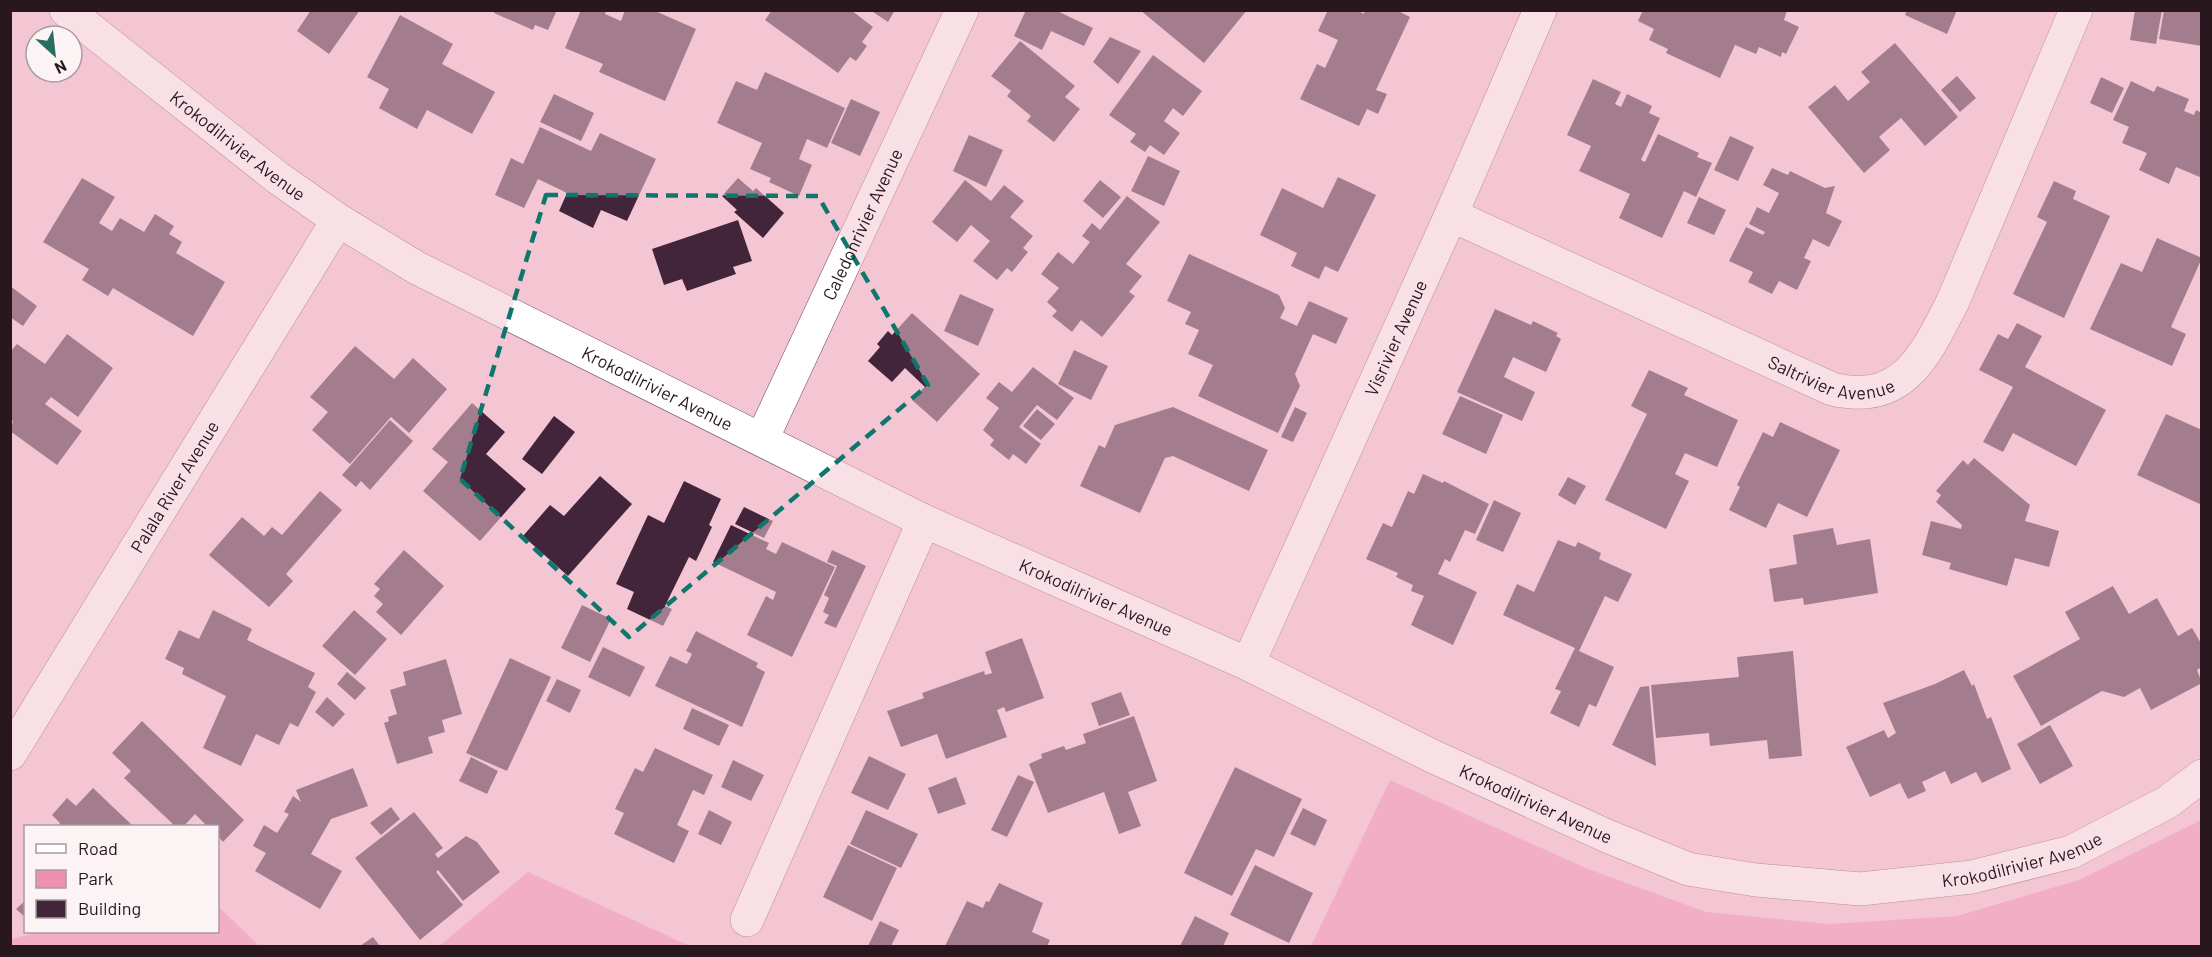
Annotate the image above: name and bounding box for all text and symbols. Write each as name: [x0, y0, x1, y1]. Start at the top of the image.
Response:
north arrow: [24, 24, 84, 84]
text: N: [52, 57, 70, 79]
street label: Krokodilrivier Avenue: [166, 86, 310, 205]
street label: Caledonrivier Avenue: [817, 145, 907, 303]
street label: Visrivier Avenue: [1360, 276, 1431, 399]
street label: Krokodilrivier Avenue: [578, 341, 737, 435]
street label: Saltrivier Avenue: [1765, 350, 1898, 403]
street label: Palala River Avenue: [125, 416, 223, 557]
street label: Krokodilrivier Avenue: [1016, 553, 1176, 641]
street label: Krokodilrivier Avenue: [1456, 759, 1616, 848]
legend: [24, 825, 219, 933]
street label: Krokodilrivier Avenue: [1941, 827, 2106, 891]
text: Road: [78, 837, 118, 859]
text: Park: [78, 867, 113, 889]
text: Building: [78, 897, 141, 919]

